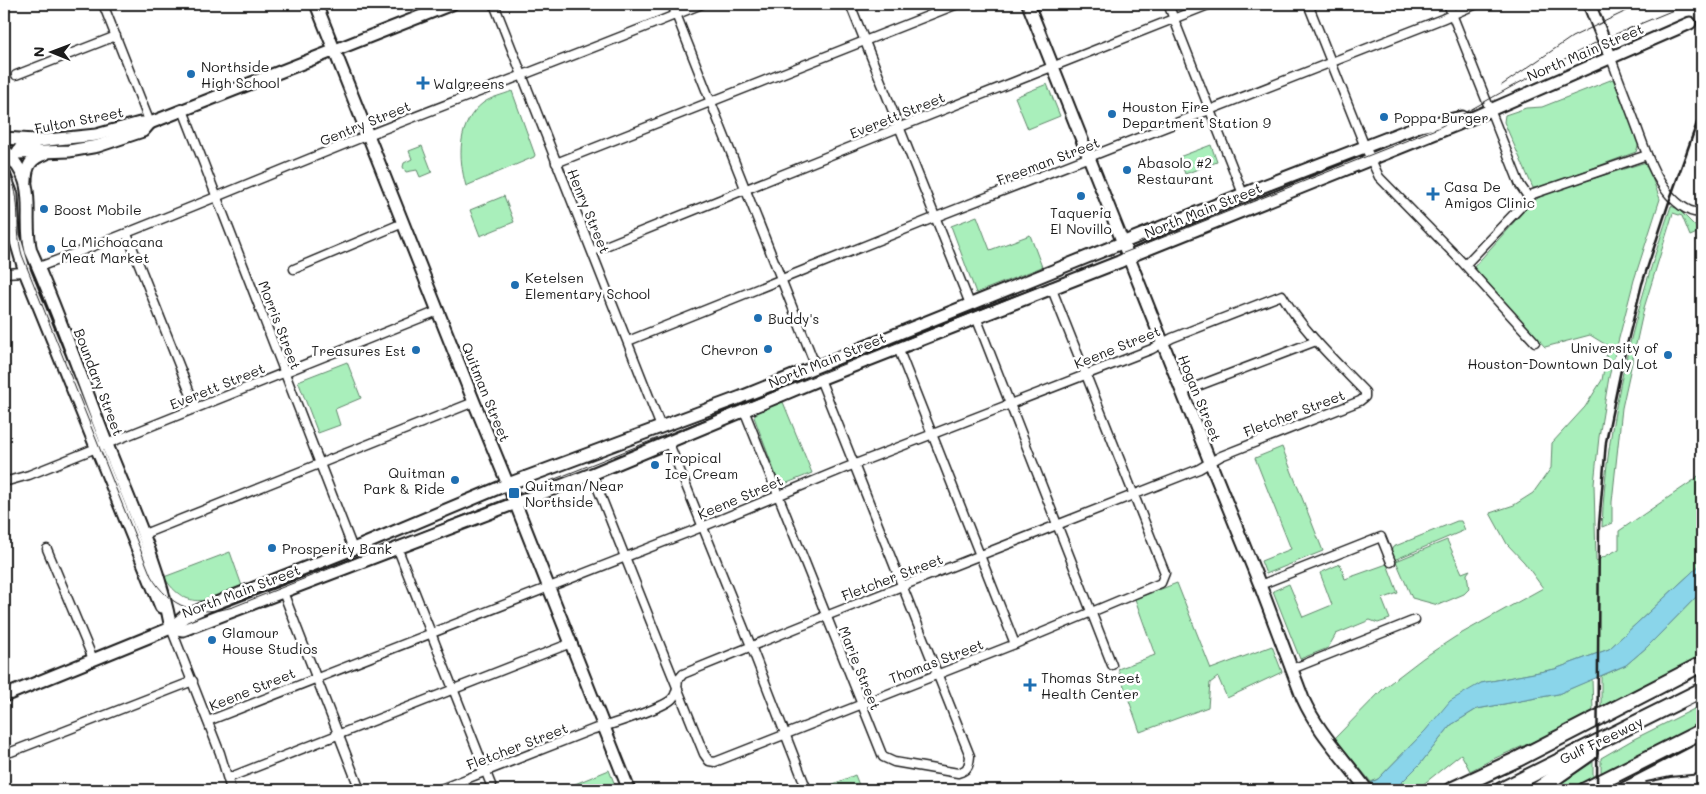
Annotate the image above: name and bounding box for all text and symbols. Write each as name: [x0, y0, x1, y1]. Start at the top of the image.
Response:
street label: North Main Street: [1524, 19, 1646, 85]
north arrow: [28, 28, 78, 78]
text: N: [29, 46, 48, 57]
place label: Northside High School: [201, 57, 280, 92]
marker: Northside High School: [185, 68, 197, 80]
place label: Walgreens: [433, 74, 505, 93]
marker: Walgreens: [417, 77, 429, 89]
street label: Everett Street: [847, 87, 947, 143]
street label: Gentry Street: [317, 96, 413, 150]
place label: Houston Fire Department Station 9: [1122, 97, 1271, 132]
street label: Fulton Street: [33, 102, 125, 138]
marker: Houston Fire Department Station 9: [1106, 108, 1118, 120]
place label: Poppa Burger: [1394, 108, 1489, 127]
marker: Poppa Burger: [1378, 111, 1390, 123]
street label: Freeman Street: [994, 133, 1102, 189]
place label: Abasolo #2 Restaurant: [1137, 153, 1214, 188]
marker: Abasolo #2 Restaurant: [1121, 164, 1133, 176]
street label: Henry Street: [563, 166, 615, 256]
place label: Casa De Amigos Clinic: [1444, 177, 1535, 212]
street label: North Main Street: [1141, 178, 1265, 242]
marker: Casa De Amigos Clinic: [1426, 187, 1440, 201]
marker: Taqueria El Novillo: [1075, 190, 1087, 202]
place label: Boost Mobile: [54, 200, 142, 219]
marker: Boost Mobile: [38, 203, 50, 215]
place label: Taqueria El Novillo: [1050, 203, 1112, 238]
place label: La Michoacana Meat Market: [61, 232, 164, 267]
marker: La Michoacana Meat Market: [45, 243, 57, 255]
place label: Ketelsen Elementary School: [525, 268, 651, 303]
street label: Morris Street: [254, 278, 306, 372]
marker: Ketelsen Elementary School: [509, 279, 521, 291]
place label: Buddy's: [768, 309, 819, 328]
marker: Buddy's: [752, 312, 764, 324]
street label: Keene Street: [1071, 321, 1163, 373]
street label: Boundary Street: [70, 326, 128, 438]
street label: North Main Street: [765, 328, 889, 392]
place label: University of Houston-Downtown Daly Lot: [1468, 338, 1659, 373]
street label: Quitman Street: [457, 339, 515, 445]
place label: Chevron: [701, 340, 758, 359]
place label: Treasures Est: [311, 341, 406, 360]
marker: Chevron: [762, 343, 774, 355]
marker: Treasures Est: [410, 344, 422, 356]
marker: University of Houston-Downtown Daly Lot: [1662, 349, 1674, 361]
street label: Hogan Street: [1174, 352, 1226, 444]
street label: Everett Street: [167, 358, 267, 414]
street label: Fletcher Street: [1241, 385, 1347, 441]
place label: Tropical Ice Cream: [665, 448, 738, 483]
marker: Tropical Ice Cream: [649, 459, 661, 471]
place label: Quitman Park & Ride: [363, 463, 445, 498]
street label: Keene Street: [694, 470, 786, 524]
marker: Quitman Park & Ride: [449, 474, 461, 486]
place label: Quitman/Near Northside: [525, 476, 624, 511]
marker: Quitman/Near Northside: [507, 486, 521, 500]
place label: Prosperity Bank: [282, 539, 392, 558]
marker: Prosperity Bank: [266, 542, 278, 554]
street label: Fletcher Street: [839, 549, 945, 605]
street label: North Main Street: [179, 560, 303, 622]
place label: Glamour House Studios: [222, 623, 318, 658]
street label: Marie Street: [835, 623, 885, 713]
marker: Glamour House Studios: [206, 634, 218, 646]
street label: Thomas Street: [886, 634, 986, 688]
street label: Keene Street: [206, 663, 298, 715]
place label: Thomas Street Health Center: [1041, 668, 1141, 703]
marker: Thomas Street Health Center: [1023, 678, 1037, 692]
street label: Gulf Freeway: [1556, 712, 1646, 768]
street label: Fletcher Street: [464, 718, 570, 774]

